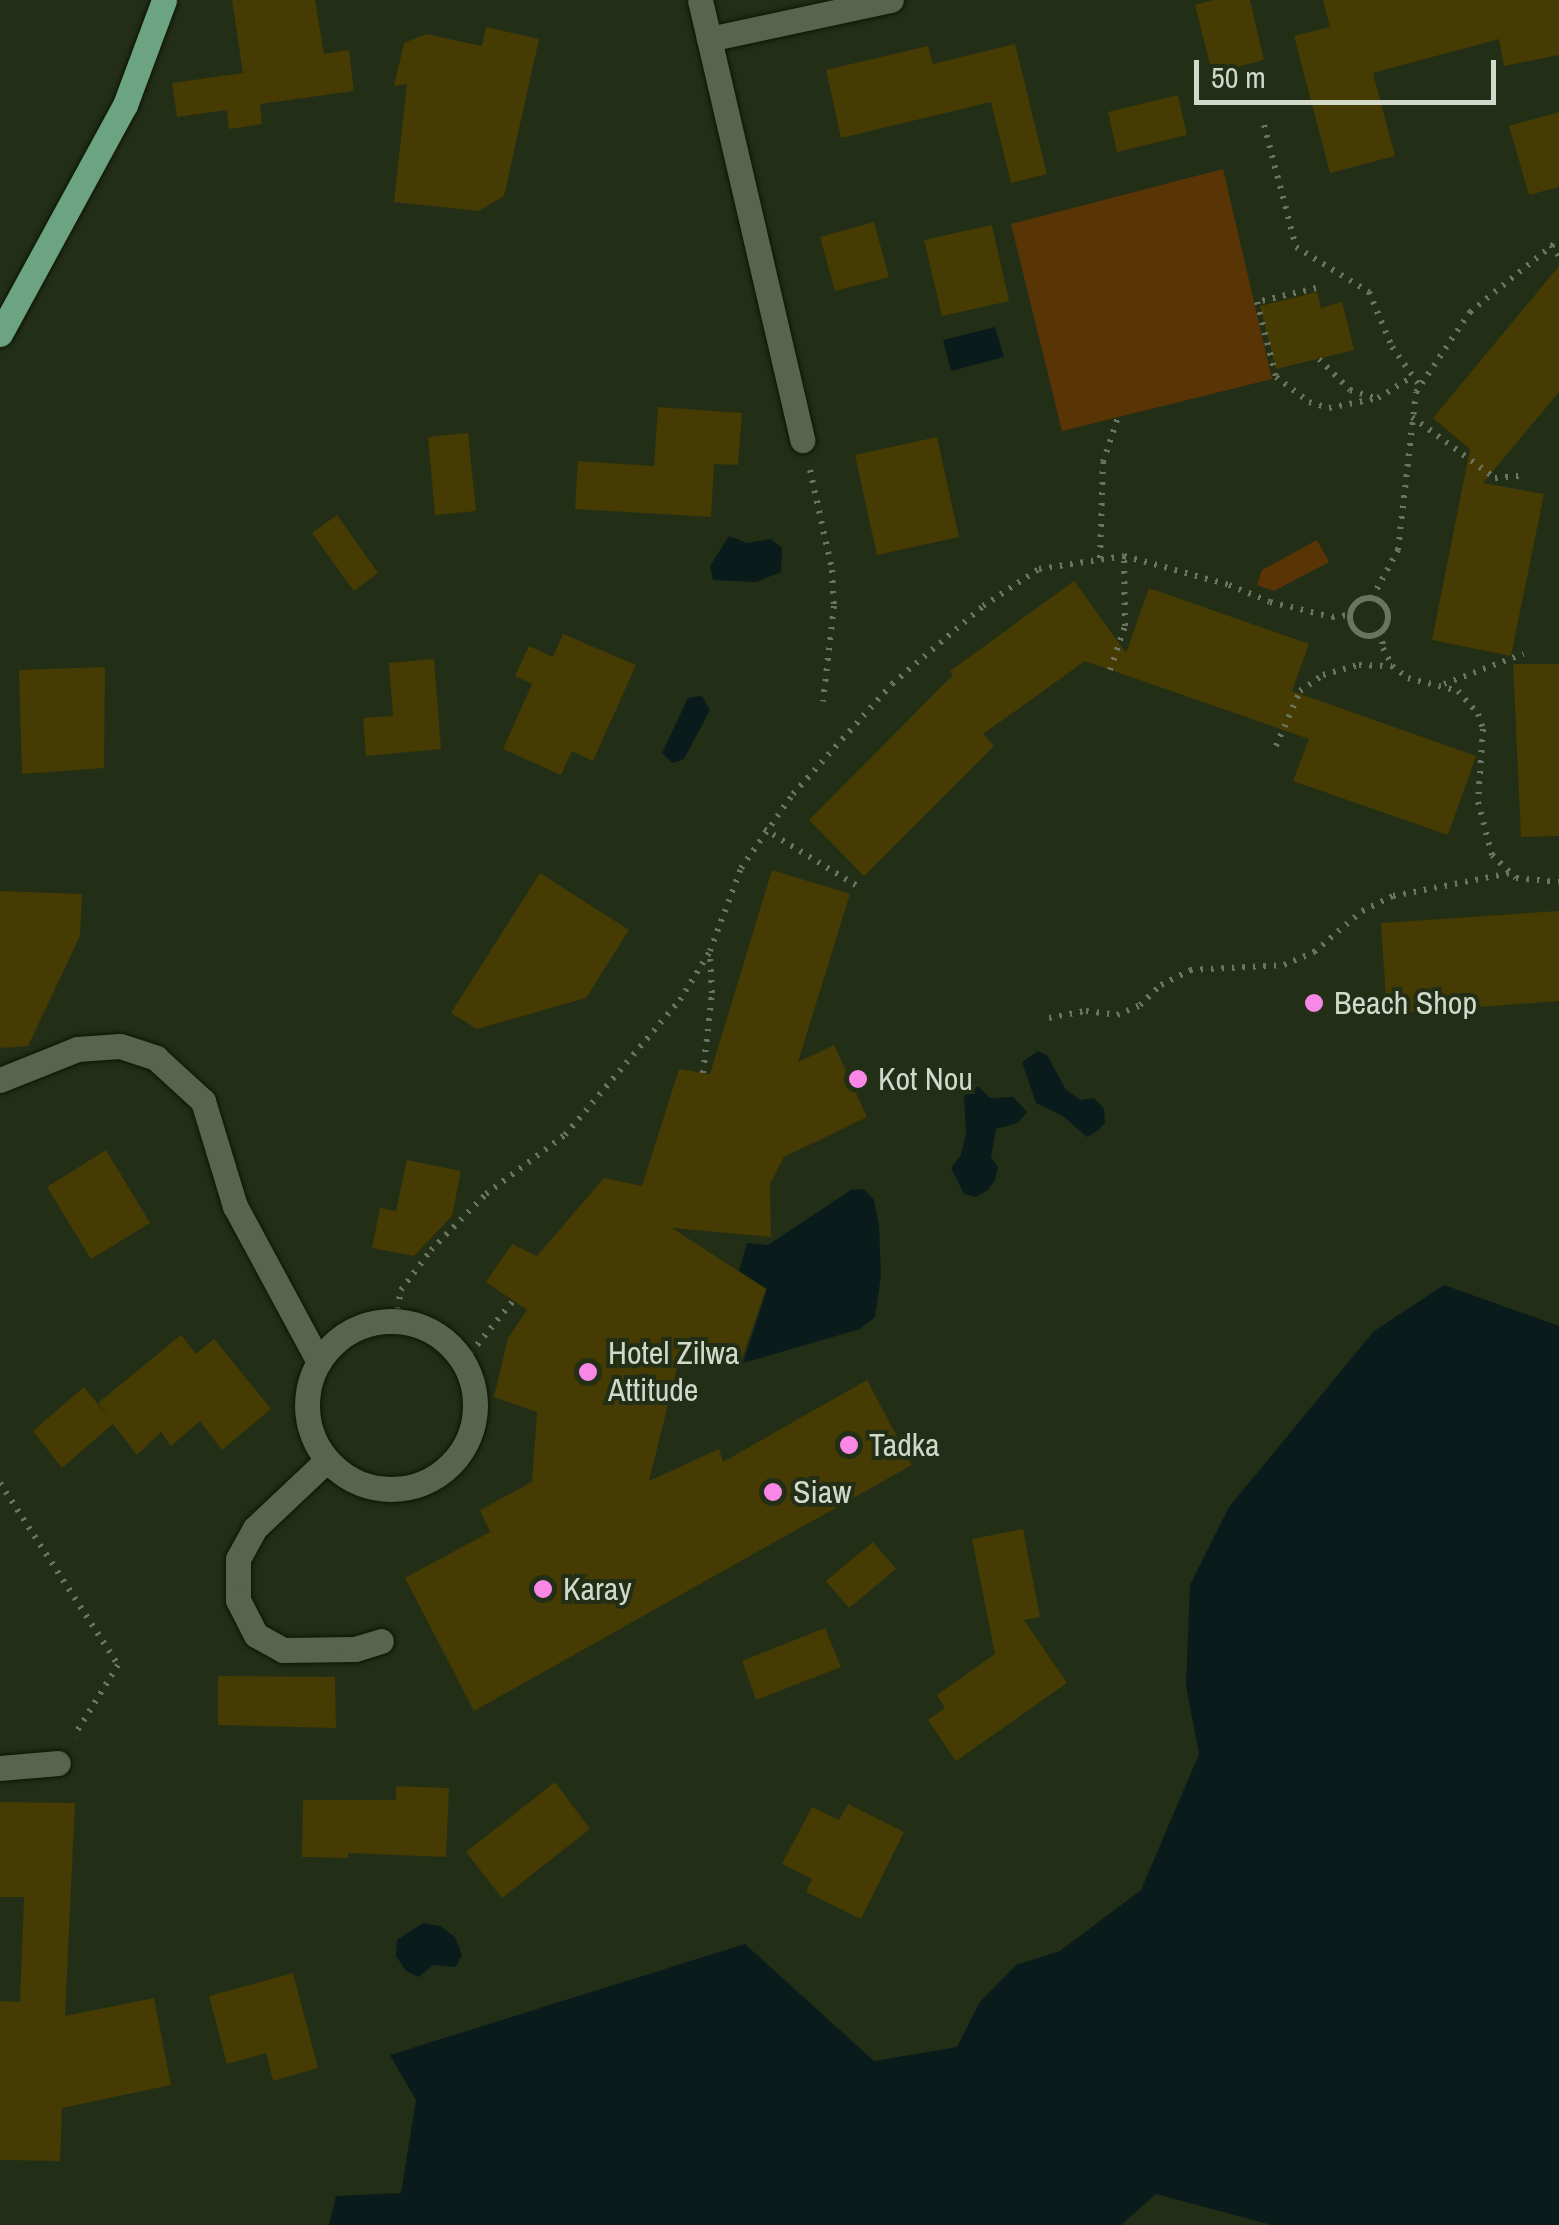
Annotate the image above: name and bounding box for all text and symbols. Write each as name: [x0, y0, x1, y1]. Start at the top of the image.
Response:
scale bar: [1199, 40, 1502, 102]
text: 50 m: [1211, 57, 1266, 97]
place label: Beach Shop: [1334, 984, 1477, 1022]
marker: Beach Shop: [1303, 992, 1325, 1014]
place label: Kot Nou: [878, 1060, 973, 1098]
marker: Kot Nou: [847, 1068, 869, 1090]
place label: Hotel Zilwa Attitude: [608, 1335, 739, 1410]
marker: Hotel Zilwa Attitude: [577, 1361, 599, 1383]
place label: Tadka: [869, 1426, 940, 1464]
marker: Tadka: [838, 1434, 860, 1456]
place label: Siaw: [793, 1473, 851, 1511]
marker: Siaw: [762, 1481, 784, 1503]
place label: Karay: [563, 1570, 632, 1608]
marker: Karay: [532, 1578, 554, 1600]

